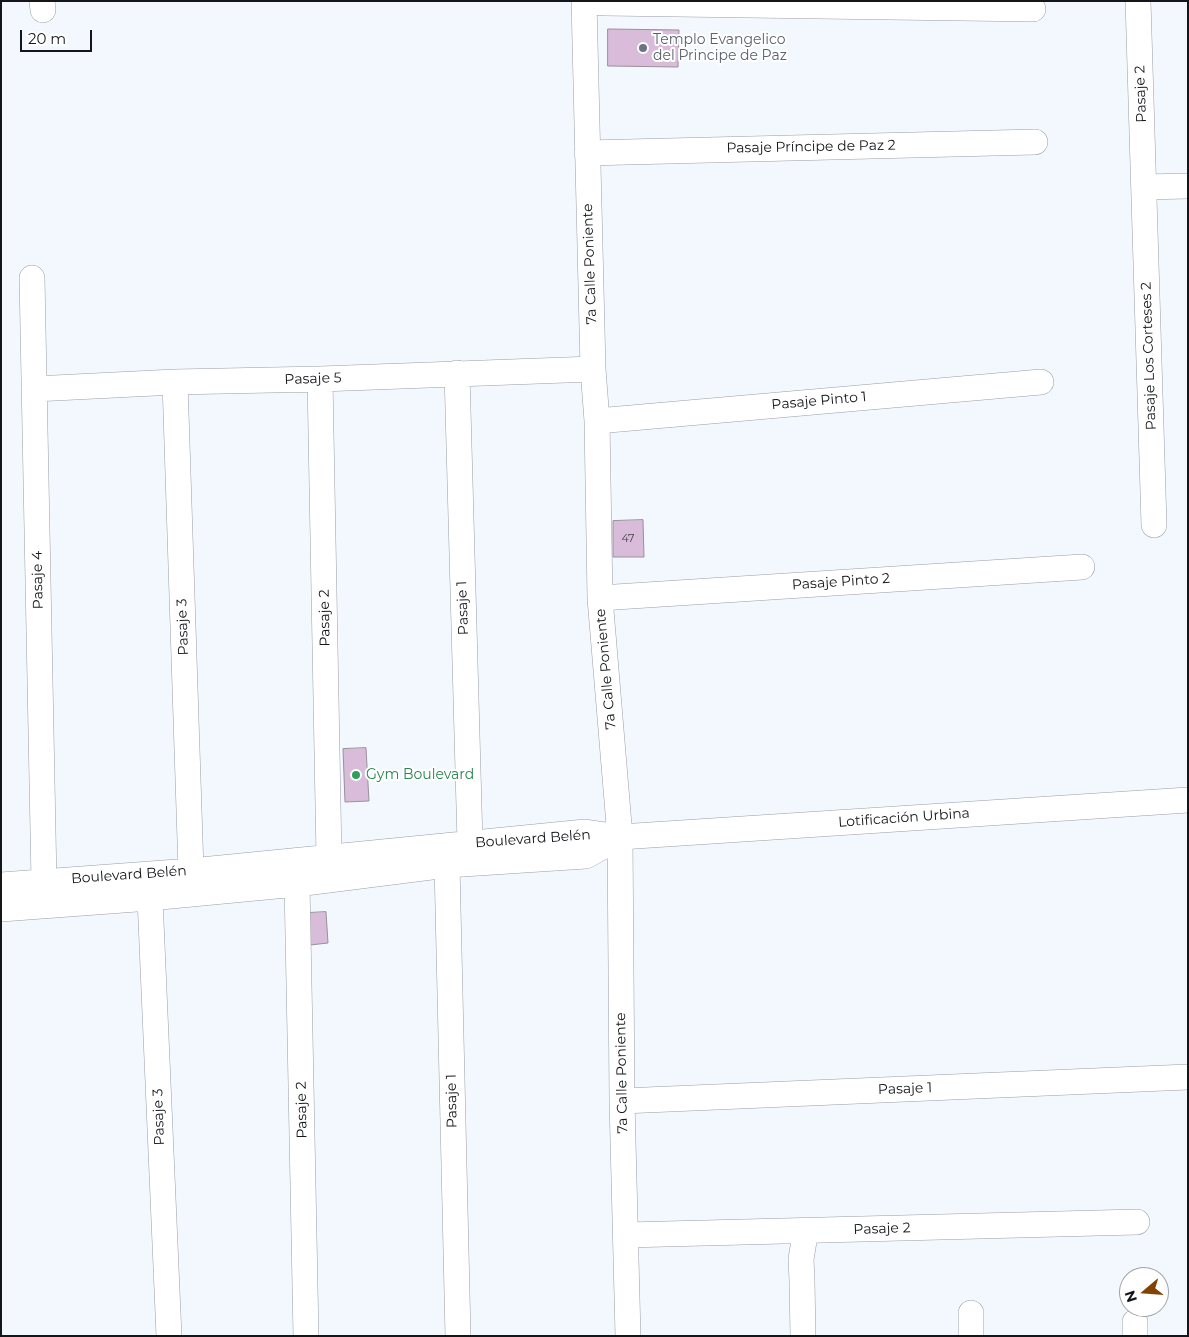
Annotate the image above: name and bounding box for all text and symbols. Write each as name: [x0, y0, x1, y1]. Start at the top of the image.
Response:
scale bar: [22, 20, 95, 52]
text: 20 m: [28, 29, 66, 48]
place label: Templo Evangelico del Principe de Paz: [653, 32, 787, 64]
marker: Templo Evangelico del Principe de Paz: [637, 42, 649, 54]
street label: Pasaje 2: [1132, 65, 1150, 123]
street label: Pasaje Príncipe de Paz 2: [726, 137, 896, 157]
street label: 7a Calle Poniente: [579, 203, 601, 325]
street label: Pasaje Los Corteses 2: [1138, 282, 1160, 430]
street label: Pasaje 5: [284, 370, 342, 388]
street label: Pasaje Pinto 1: [771, 388, 867, 414]
house number: 47: [621, 532, 635, 546]
street label: Pasaje 4: [29, 551, 47, 609]
street label: Pasaje Pinto 2: [791, 570, 891, 594]
street label: Pasaje 1: [454, 581, 472, 635]
street label: Pasaje 2: [316, 589, 334, 647]
street label: Pasaje 3: [174, 598, 192, 656]
street label: 7a Calle Poniente: [592, 608, 620, 730]
place label: Gym Boulevard: [366, 767, 474, 783]
marker: Gym Boulevard: [350, 769, 362, 781]
street label: Lotificación Urbina: [838, 805, 970, 831]
street label: Boulevard Belén: [475, 827, 591, 851]
street label: Boulevard Belén: [71, 863, 187, 887]
street label: 7a Calle Poniente: [613, 1012, 631, 1134]
street label: Pasaje 1: [443, 1074, 461, 1128]
street label: Pasaje 1: [878, 1080, 932, 1098]
street label: Pasaje 2: [293, 1081, 311, 1139]
street label: Pasaje 3: [150, 1088, 168, 1146]
street label: Pasaje 2: [853, 1220, 911, 1238]
north arrow: [1119, 1267, 1169, 1317]
text: N: [1120, 1288, 1141, 1304]

